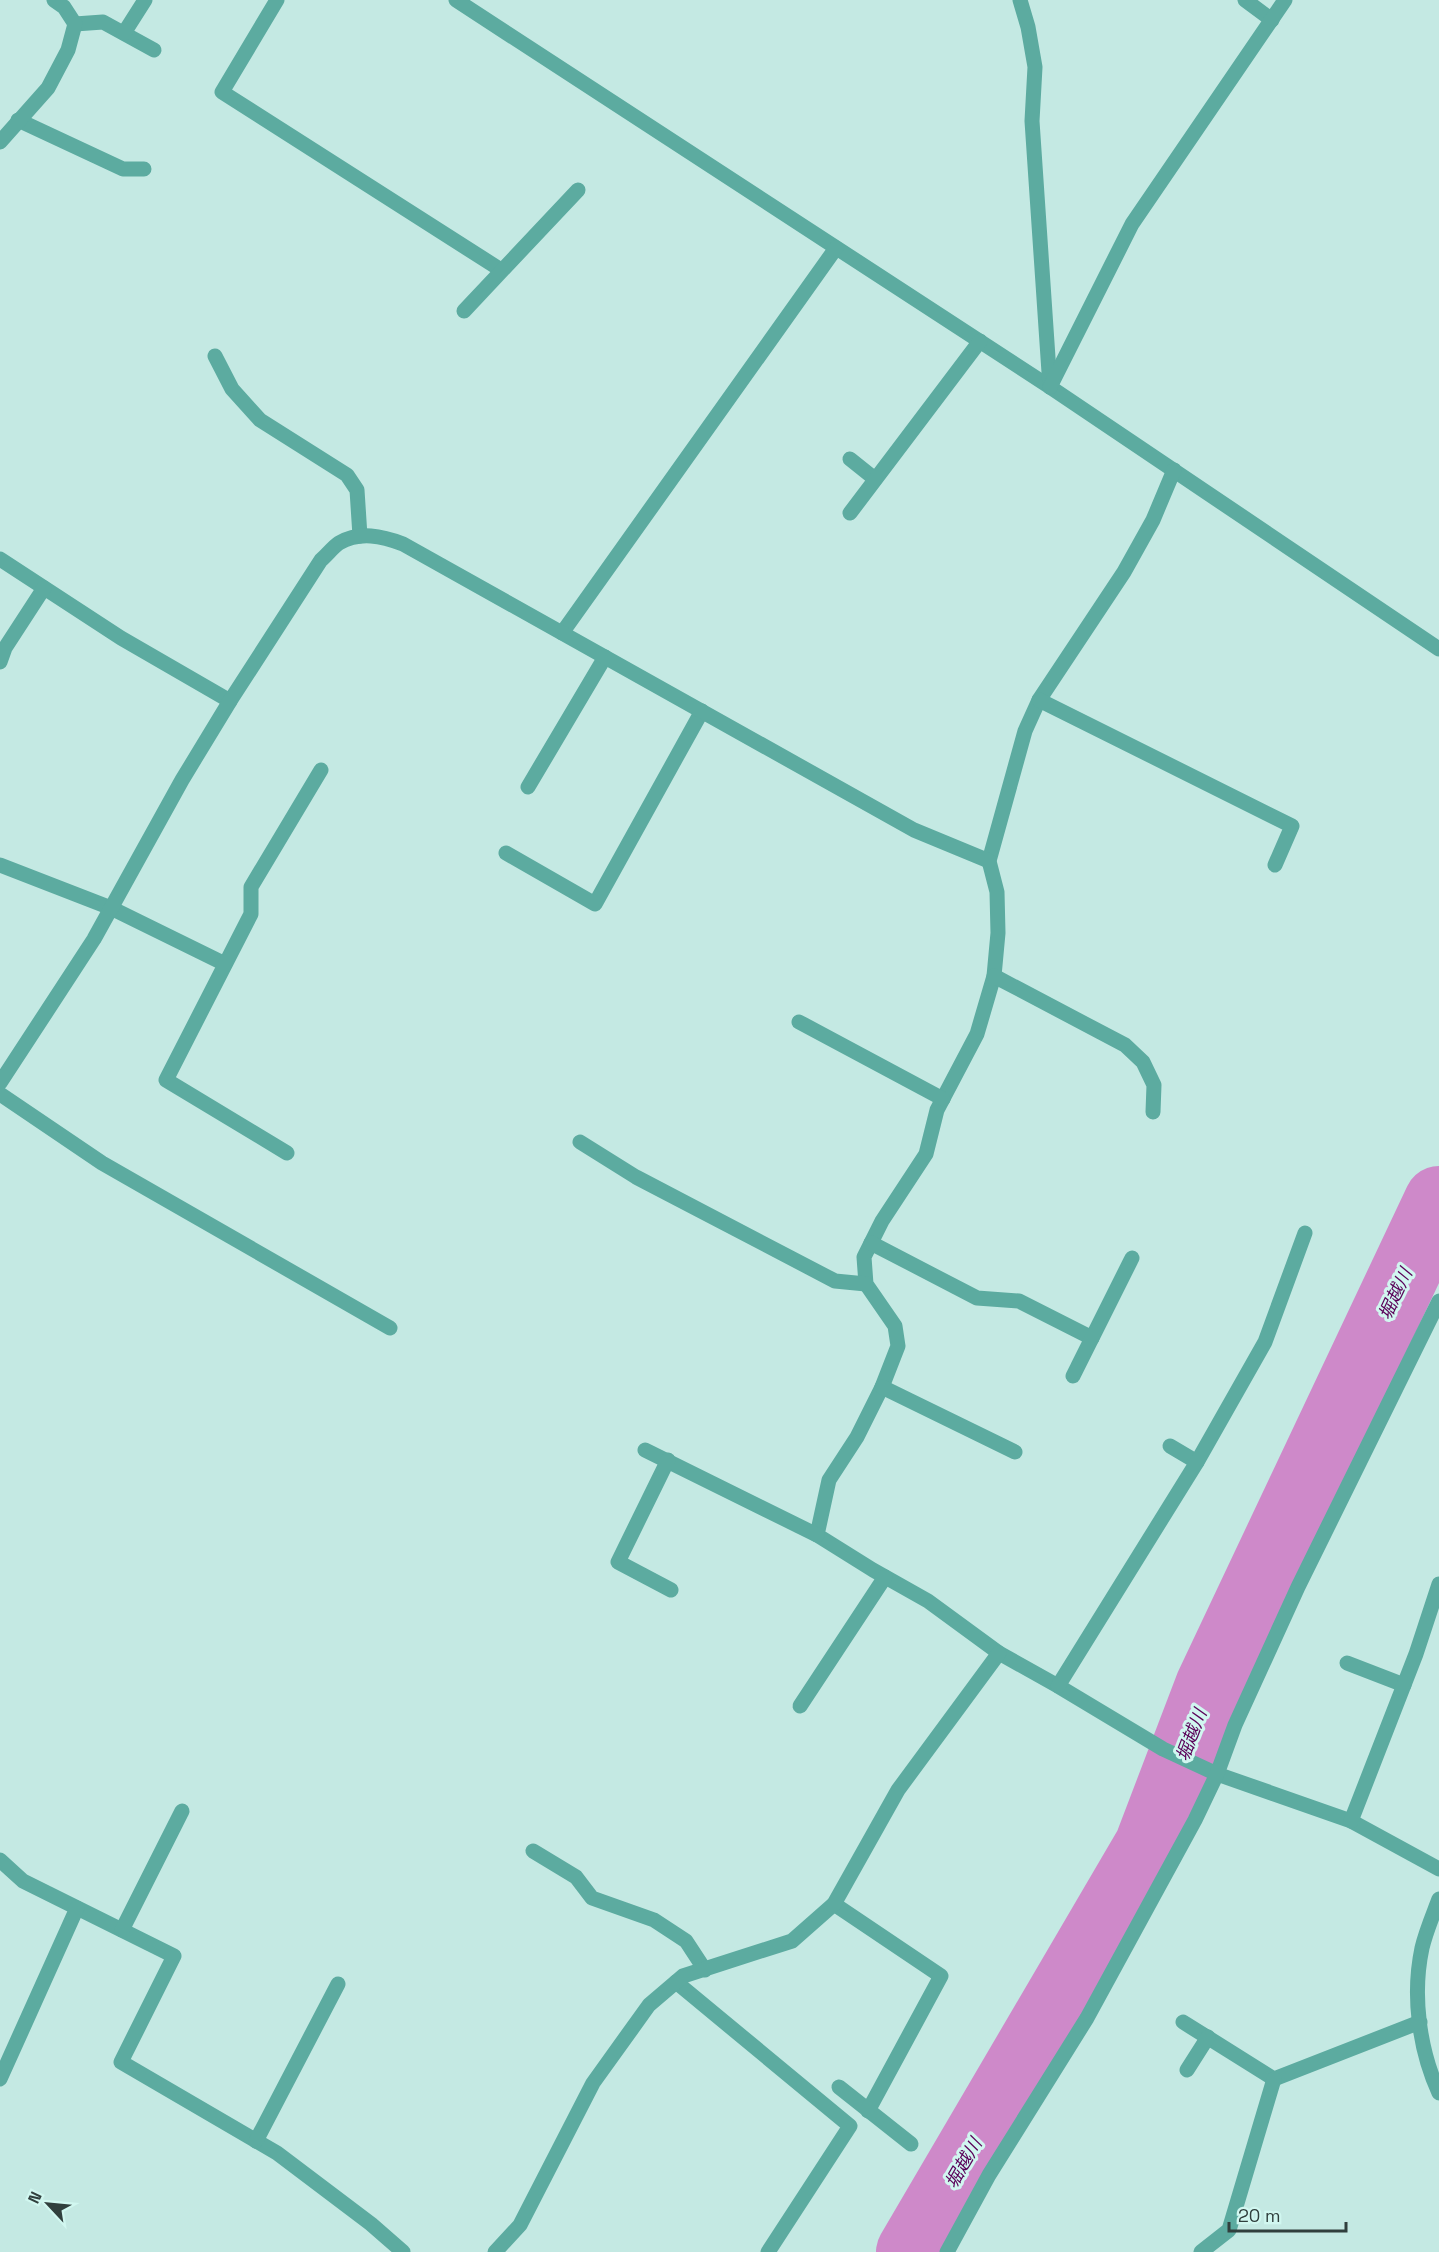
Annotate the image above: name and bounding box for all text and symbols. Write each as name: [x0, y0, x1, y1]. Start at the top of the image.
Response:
water label: 堀越川: [1373, 1263, 1418, 1323]
water label: 堀越川: [1171, 1704, 1212, 1764]
water label: 堀越川: [940, 2132, 987, 2192]
north arrow: [18, 2174, 78, 2234]
text: N: [23, 2188, 47, 2207]
scale bar: [1229, 2195, 1346, 2233]
text: 20 m: [1238, 2204, 1281, 2227]

